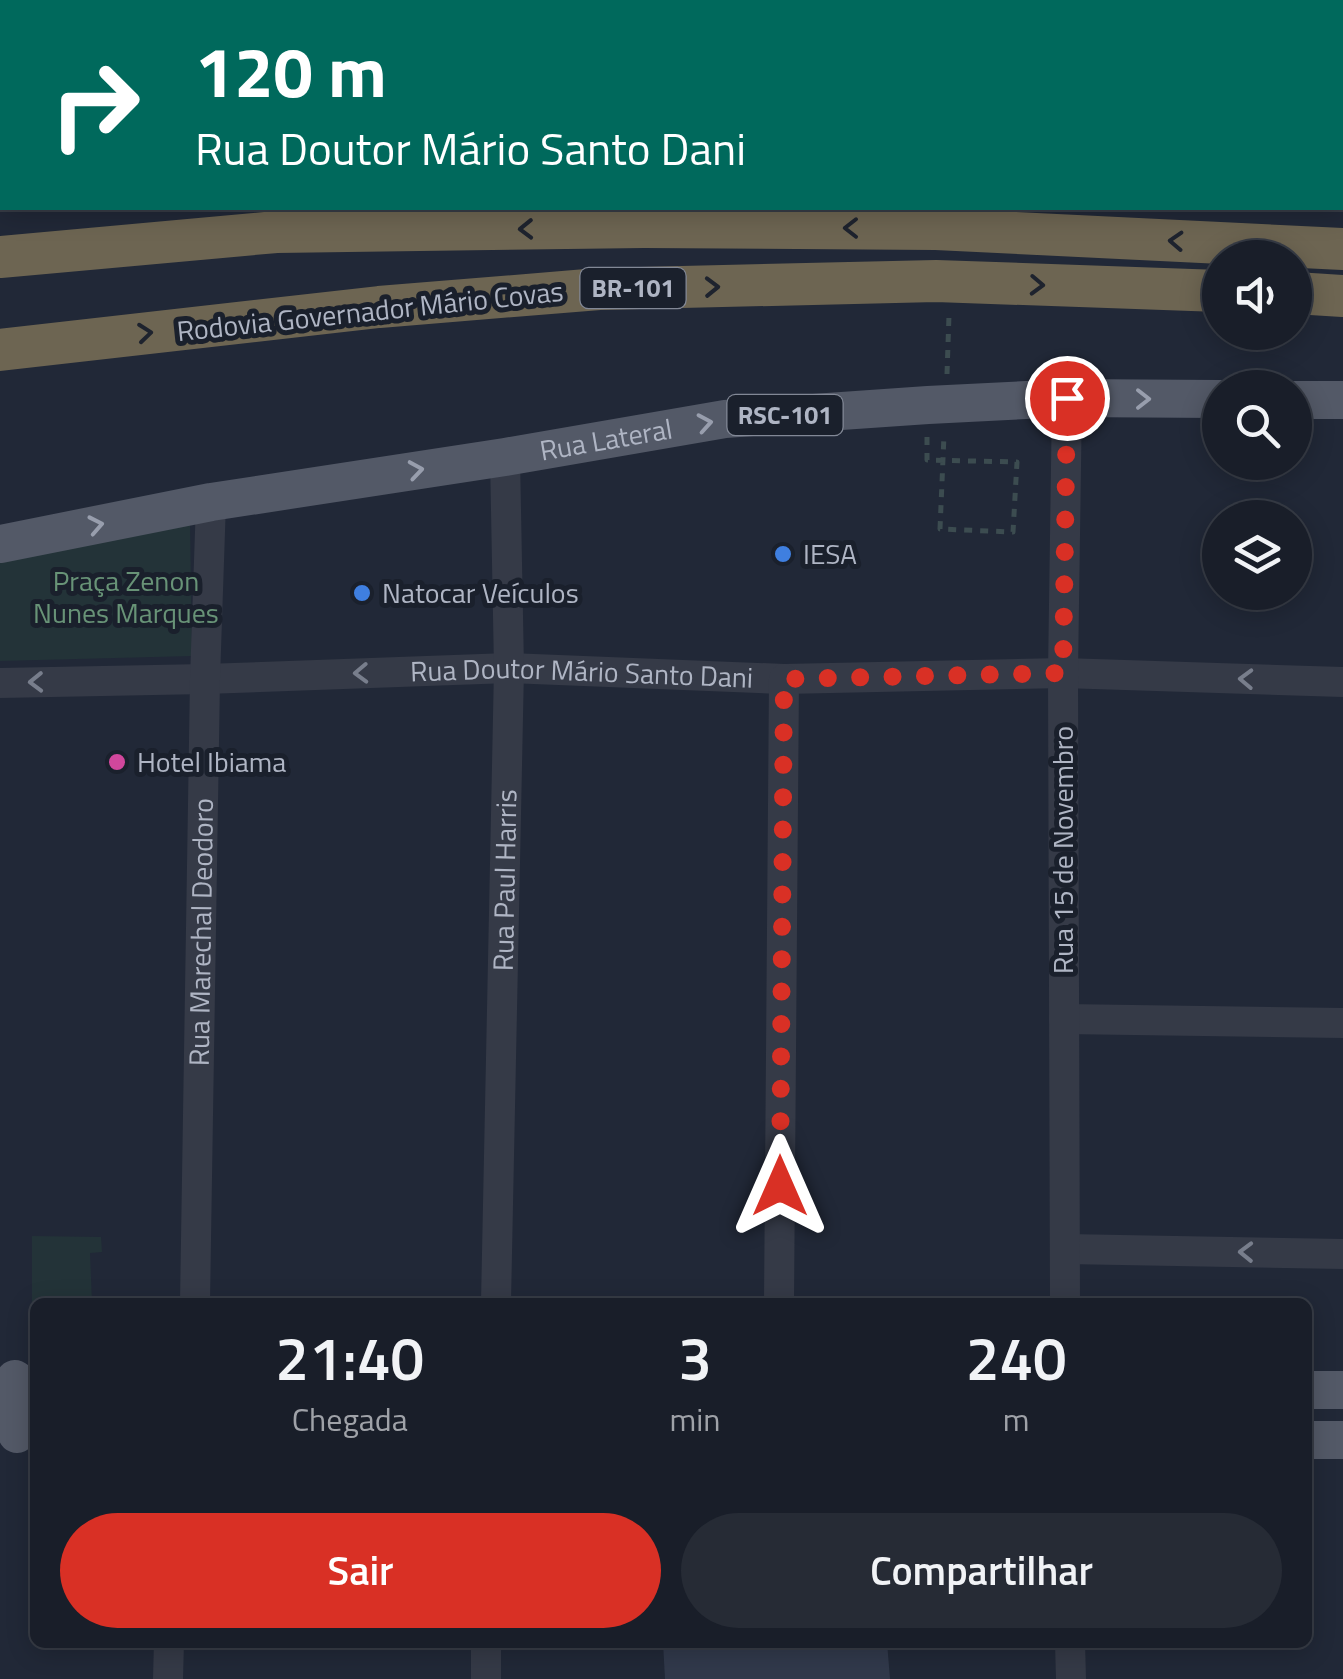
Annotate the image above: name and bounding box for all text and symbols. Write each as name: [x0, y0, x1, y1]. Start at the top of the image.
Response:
text: 120 m: [195, 18, 387, 124]
icon: right: [30, 40, 160, 170]
text: Rua Doutor Mário Santo Dani: [195, 114, 746, 182]
one-way arrow: [843, 217, 858, 239]
one-way arrow: [518, 218, 534, 240]
one-way arrow: [1167, 231, 1183, 252]
map controls: [1202, 240, 1312, 610]
button: sound: [1202, 240, 1312, 350]
road number: BR-101: [580, 268, 686, 308]
street label: Rodovia Governador Mário Covas: [175, 269, 565, 352]
one-way arrow: [1030, 274, 1046, 295]
one-way arrow: [705, 276, 721, 297]
one-way arrow: [137, 323, 153, 344]
pin: [1025, 356, 1110, 441]
button: search: [1202, 370, 1312, 480]
icon: arrive: [1040, 371, 1095, 426]
one-way arrow: [1136, 388, 1152, 410]
road number: RSC-101: [728, 395, 842, 435]
street label: Rua Lateral: [536, 406, 675, 472]
one-way arrow: [697, 413, 713, 434]
one-way arrow: [408, 461, 424, 482]
button: layers: [1202, 500, 1312, 610]
one-way arrow: [87, 515, 104, 536]
place label: IESA: [803, 532, 857, 575]
marker: IESA: [772, 543, 794, 565]
park label: Praça Zenon Nunes Marques: [33, 559, 219, 634]
place label: Natocar Veículos: [382, 571, 579, 614]
marker: Natocar Veículos: [351, 582, 373, 604]
street label: Rua Doutor Mário Santo Dani: [409, 646, 754, 699]
one-way arrow: [353, 663, 368, 684]
one-way arrow: [1237, 668, 1253, 689]
one-way arrow: [28, 671, 44, 693]
street label: Rua 15 de Novembro: [1041, 726, 1084, 974]
place label: Hotel Ibiama: [137, 740, 286, 783]
marker: Hotel Ibiama: [106, 751, 128, 773]
street label: Rua Paul Harris: [481, 789, 528, 971]
street label: Rua Marechal Deodoro: [177, 798, 224, 1066]
position arrow: [728, 1134, 832, 1238]
one-way arrow: [1237, 1241, 1253, 1262]
text: 21:40: [275, 1312, 424, 1403]
text: 3: [678, 1312, 712, 1403]
text: 240: [966, 1312, 1067, 1403]
text: Chegada: [292, 1395, 408, 1443]
text: min: [669, 1395, 720, 1443]
text: m: [1003, 1395, 1030, 1443]
button: Sair: [60, 1513, 661, 1628]
button: Compartilhar: [681, 1513, 1282, 1628]

